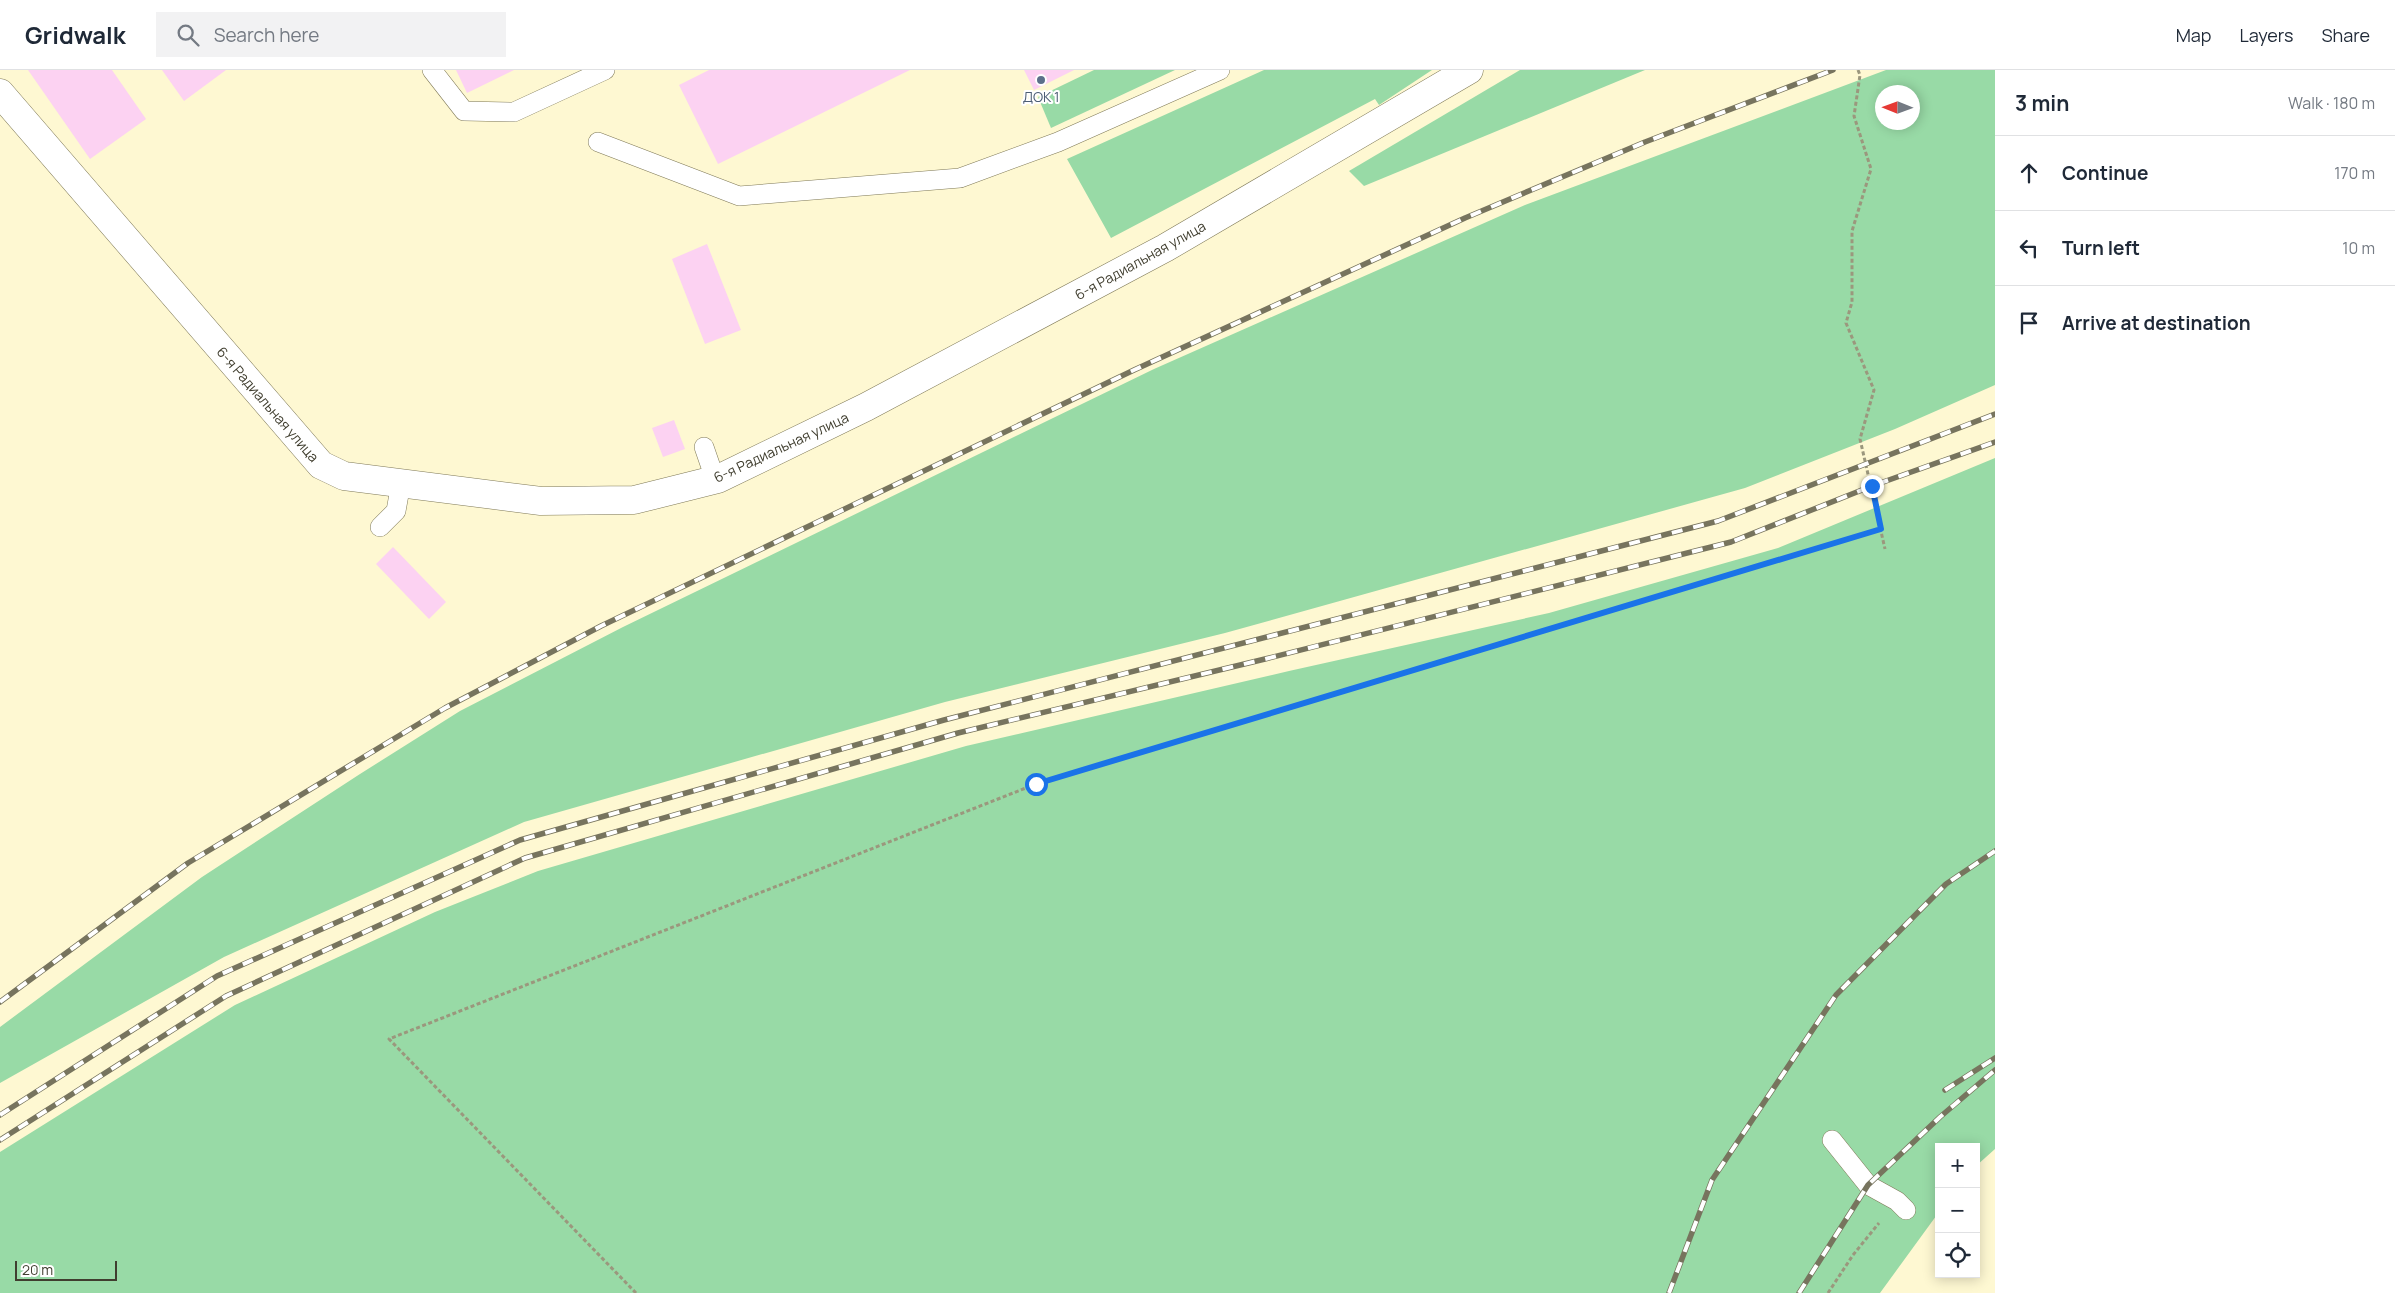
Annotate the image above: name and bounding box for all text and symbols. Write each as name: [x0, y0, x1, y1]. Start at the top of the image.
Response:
search box: [156, 12, 506, 57]
text: Gridwalk: [25, 18, 126, 51]
icon: search: [174, 21, 202, 49]
text: Search here: [214, 22, 319, 48]
text: Map: [2176, 23, 2211, 47]
text: Layers: [2239, 23, 2293, 47]
text: Share: [2321, 23, 2370, 47]
marker: ДОК 1: [1035, 74, 1047, 86]
north arrow: [1875, 85, 1920, 130]
place label: ДОК 1: [1023, 87, 1059, 106]
text: 3 min: [2015, 89, 2069, 117]
text: Walk · 180 m: [2288, 92, 2375, 114]
icon: ahead: [2015, 159, 2043, 187]
text: Continue: [2062, 160, 2148, 186]
text: 170 m: [2334, 162, 2375, 184]
street label: 6-я Радиальная улица: [1071, 216, 1209, 304]
icon: left: [2015, 234, 2043, 262]
text: Turn left: [2062, 235, 2140, 261]
text: 10 m: [2342, 237, 2375, 259]
icon: arrive: [2015, 309, 2043, 337]
text: Arrive at destination: [2062, 310, 2251, 336]
street label: 6-я Радиальная улица: [213, 342, 323, 466]
street label: 6-я Радиальная улица: [710, 407, 852, 487]
route end: [1861, 475, 1884, 498]
route start: [1025, 773, 1048, 796]
map controls: [1935, 1143, 1980, 1278]
button: +: [1935, 1143, 1980, 1188]
button: −: [1935, 1188, 1980, 1233]
button: locate: [1935, 1233, 1980, 1278]
scale bar: [15, 1258, 118, 1281]
text: 20 m: [22, 1260, 53, 1279]

